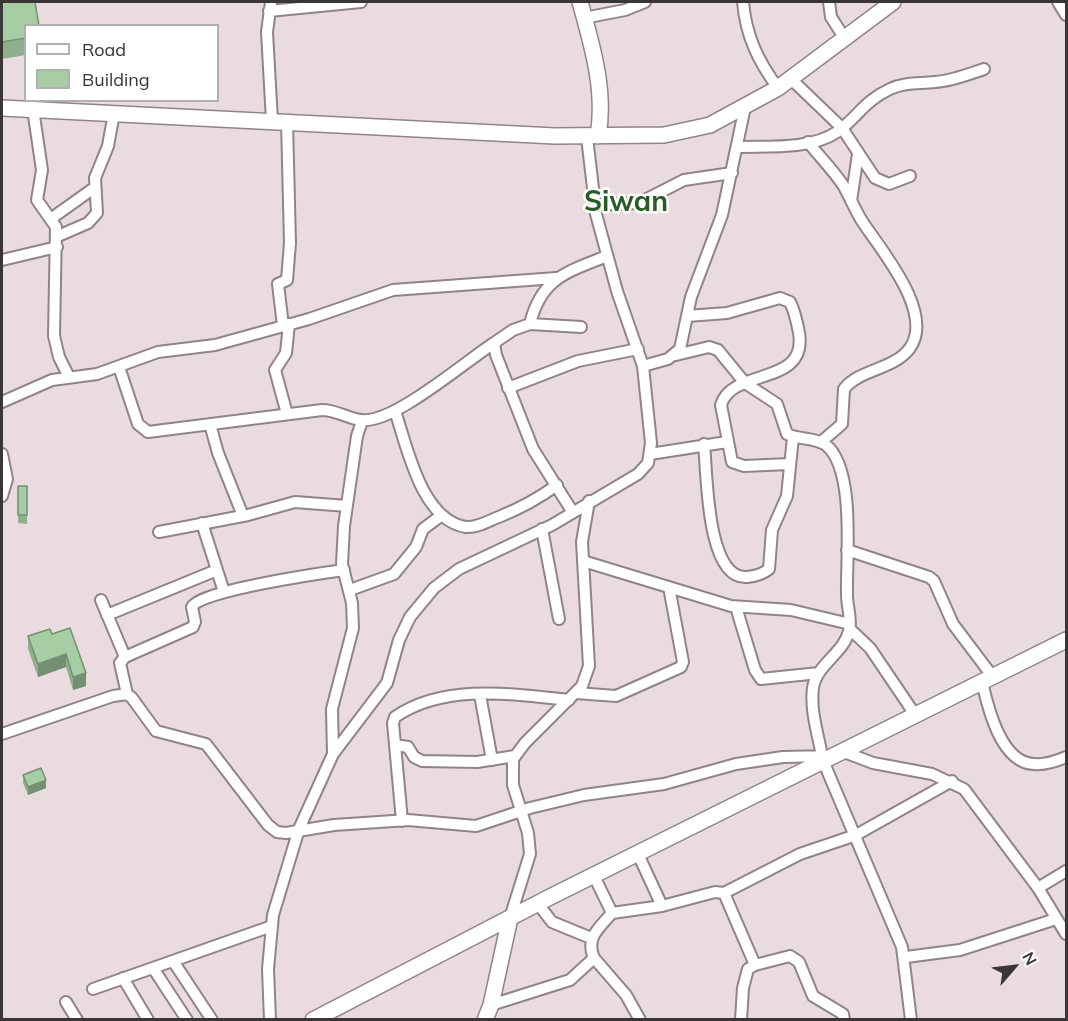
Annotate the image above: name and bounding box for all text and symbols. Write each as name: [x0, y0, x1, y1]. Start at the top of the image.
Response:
legend: [24, 24, 219, 102]
text: Road: [82, 38, 126, 61]
text: Building: [82, 68, 150, 91]
district label: Siwan: [584, 186, 668, 220]
north arrow: [984, 937, 1044, 997]
text: N: [1018, 949, 1042, 969]

